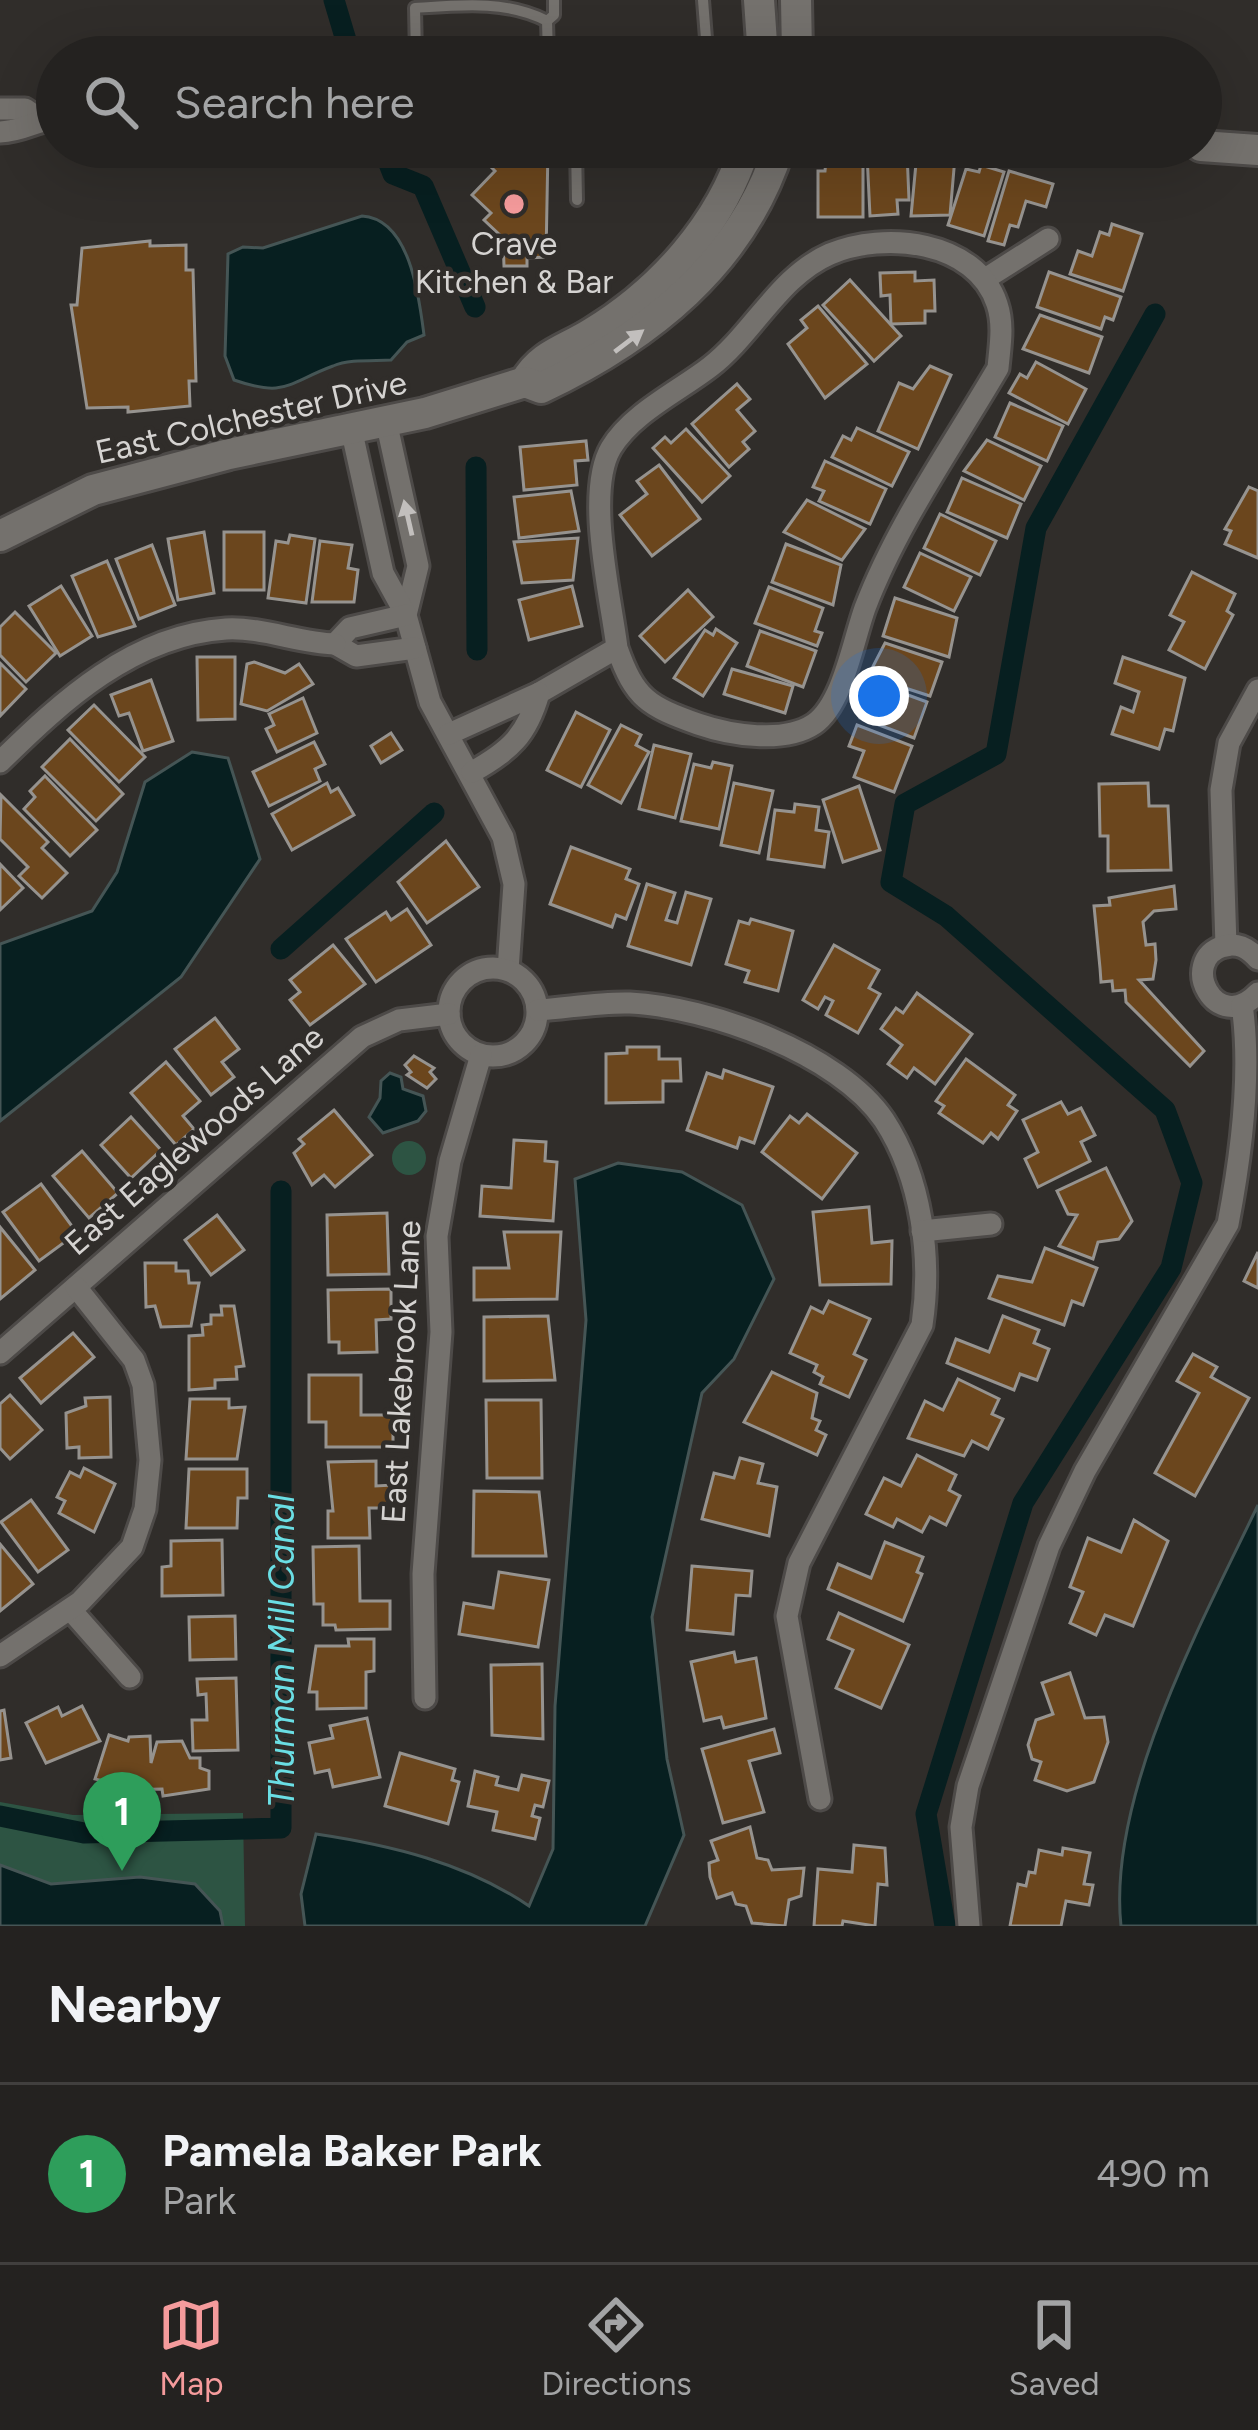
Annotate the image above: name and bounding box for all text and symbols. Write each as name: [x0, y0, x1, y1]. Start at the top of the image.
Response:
search box: [36, 36, 1222, 168]
icon: search: [78, 69, 144, 135]
text: Search here: [174, 75, 414, 129]
marker: Crave Kitchen & Bar: [501, 191, 527, 217]
place label: Crave Kitchen & Bar: [415, 224, 613, 301]
one-way arrow: [613, 329, 644, 353]
street label: East Colchester Drive: [92, 362, 410, 472]
one-way arrow: [397, 499, 416, 537]
your location: [849, 666, 909, 726]
street label: East Eaglewoods Lane: [57, 1017, 331, 1263]
street label: East Lakebrook Lane: [374, 1219, 428, 1525]
water label: Thurman Mill Canal: [260, 1493, 303, 1808]
pin: 1: [83, 1772, 161, 1871]
text: Nearby: [48, 1974, 221, 2035]
text: Pamela Baker Park: [162, 2123, 542, 2177]
text: 1: [79, 2150, 95, 2197]
text: 490 m: [1096, 2150, 1210, 2197]
text: Park: [162, 2177, 236, 2224]
tab: Map: [158, 2292, 224, 2403]
tab: Directions: [541, 2292, 692, 2403]
tab: Saved: [1009, 2292, 1100, 2403]

